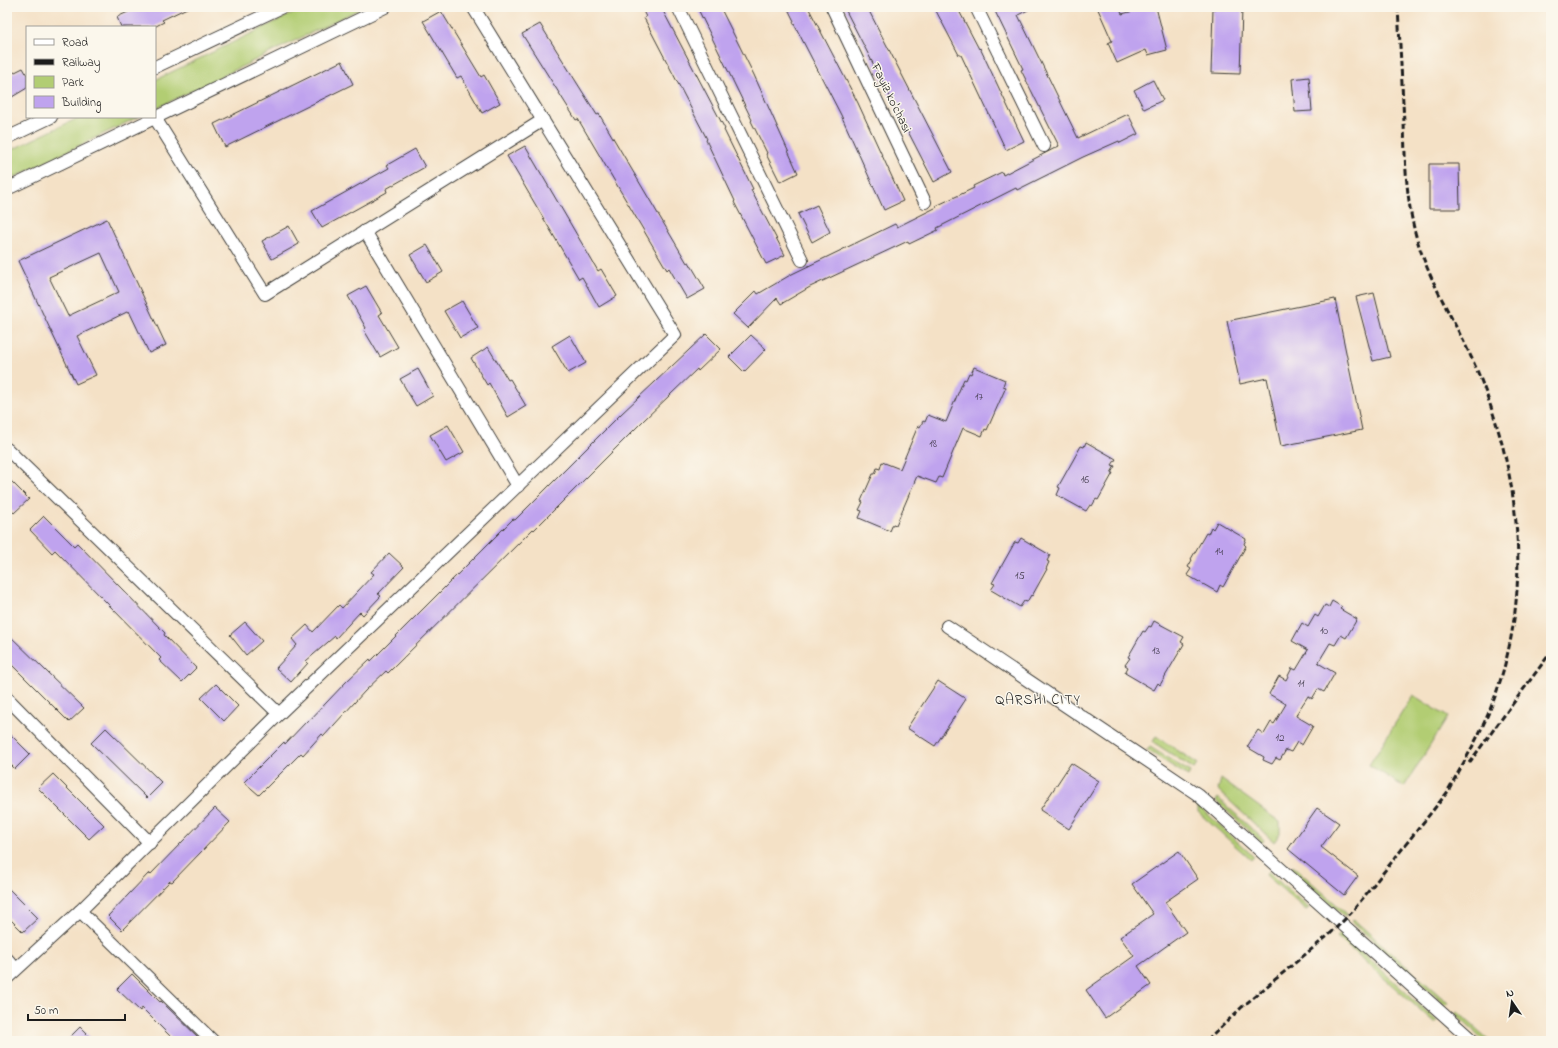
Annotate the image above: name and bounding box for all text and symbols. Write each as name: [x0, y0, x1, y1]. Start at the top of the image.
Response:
legend: [26, 26, 156, 118]
text: Road: [62, 34, 88, 52]
text: Railway: [62, 54, 101, 73]
street label: Fayiz ko'chasi: [865, 59, 916, 137]
text: Park: [62, 74, 84, 92]
text: Building: [61, 94, 101, 113]
house number: 17: [975, 389, 983, 405]
house number: 18: [929, 436, 937, 452]
house number: 16: [1081, 472, 1089, 488]
house number: 14: [1215, 544, 1223, 560]
house number: 15: [1015, 568, 1025, 584]
house number: 10: [1320, 623, 1328, 639]
house number: 13: [1152, 643, 1160, 659]
house number: 11: [1298, 676, 1305, 692]
district label: QARSHI CITY: [995, 690, 1081, 711]
house number: 12: [1276, 730, 1285, 746]
north arrow: [1492, 982, 1532, 1022]
text: N: [1505, 985, 1515, 1002]
scale bar: [28, 996, 125, 1022]
text: 50 m: [34, 1002, 58, 1020]

